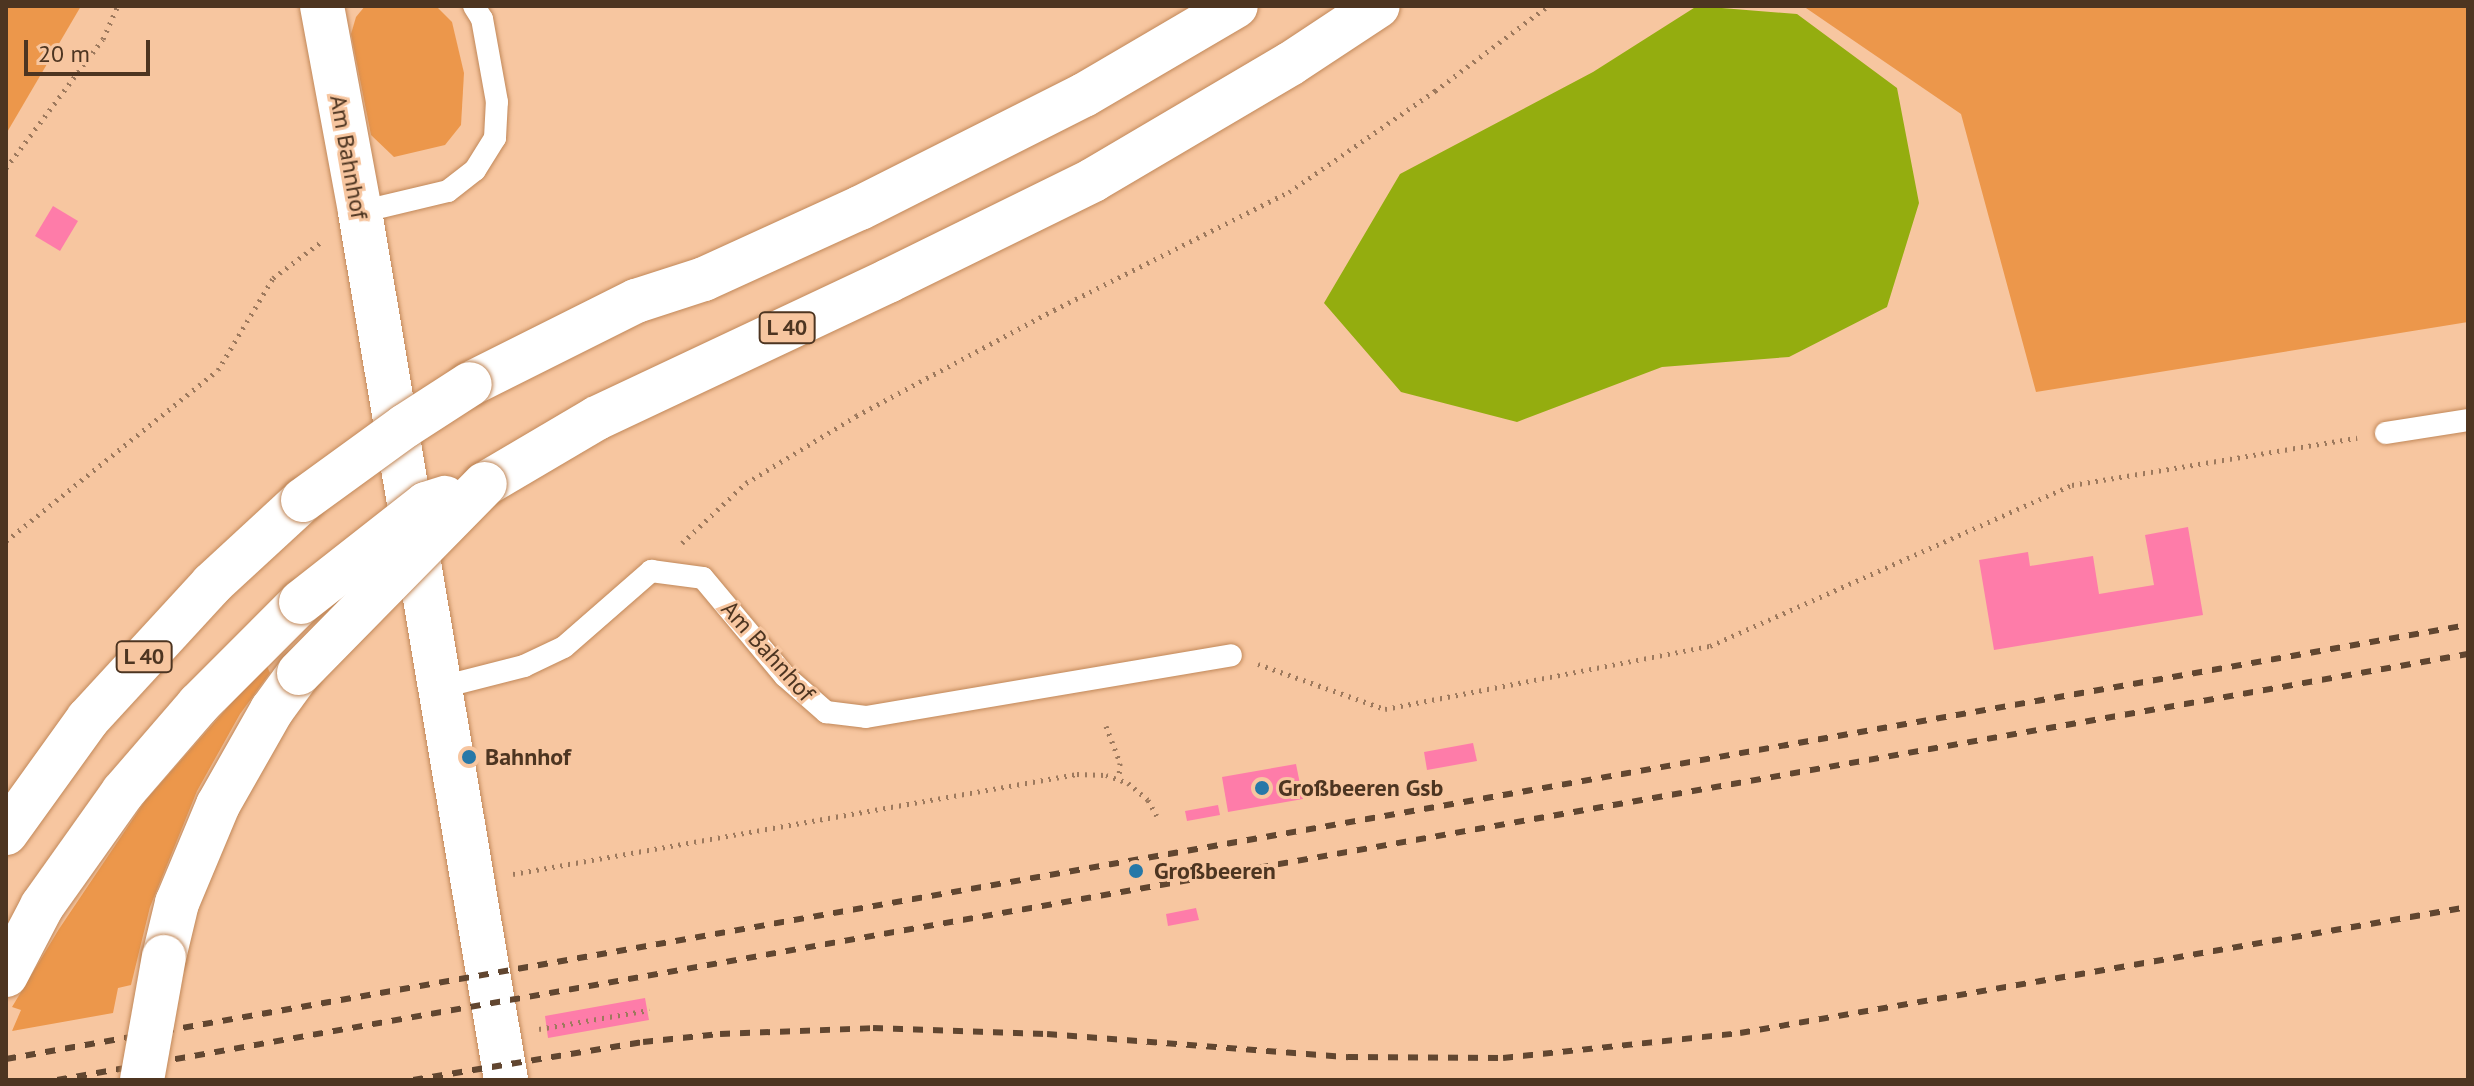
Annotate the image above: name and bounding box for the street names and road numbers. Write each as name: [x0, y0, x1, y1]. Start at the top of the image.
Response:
street label: Am Bahnhof: [324, 93, 374, 221]
road number: L 40: [757, 310, 817, 346]
street label: Am Bahnhof: [715, 595, 821, 707]
road number: L 40: [114, 639, 174, 675]

